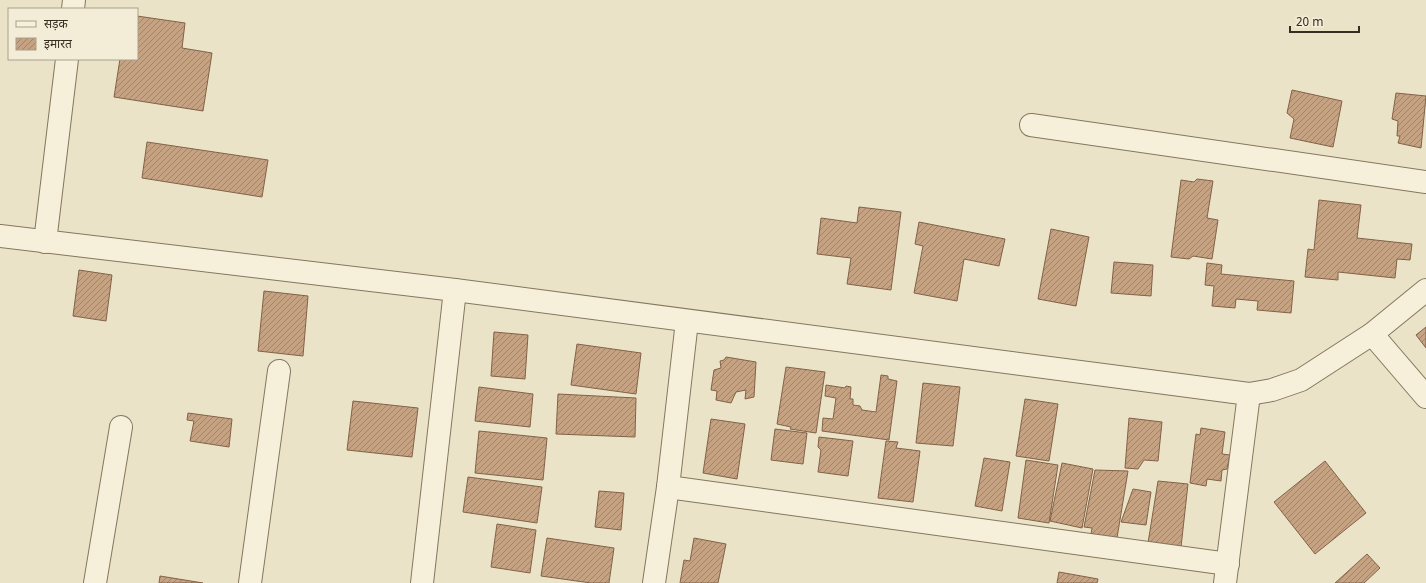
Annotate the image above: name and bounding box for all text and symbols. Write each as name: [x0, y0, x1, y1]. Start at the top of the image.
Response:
legend: [8, 8, 138, 60]
scale bar: [1290, 8, 1359, 34]
text: 20 m: [1296, 15, 1324, 31]
text: सड़क: [44, 17, 69, 33]
text: इमारत: [44, 37, 73, 53]

